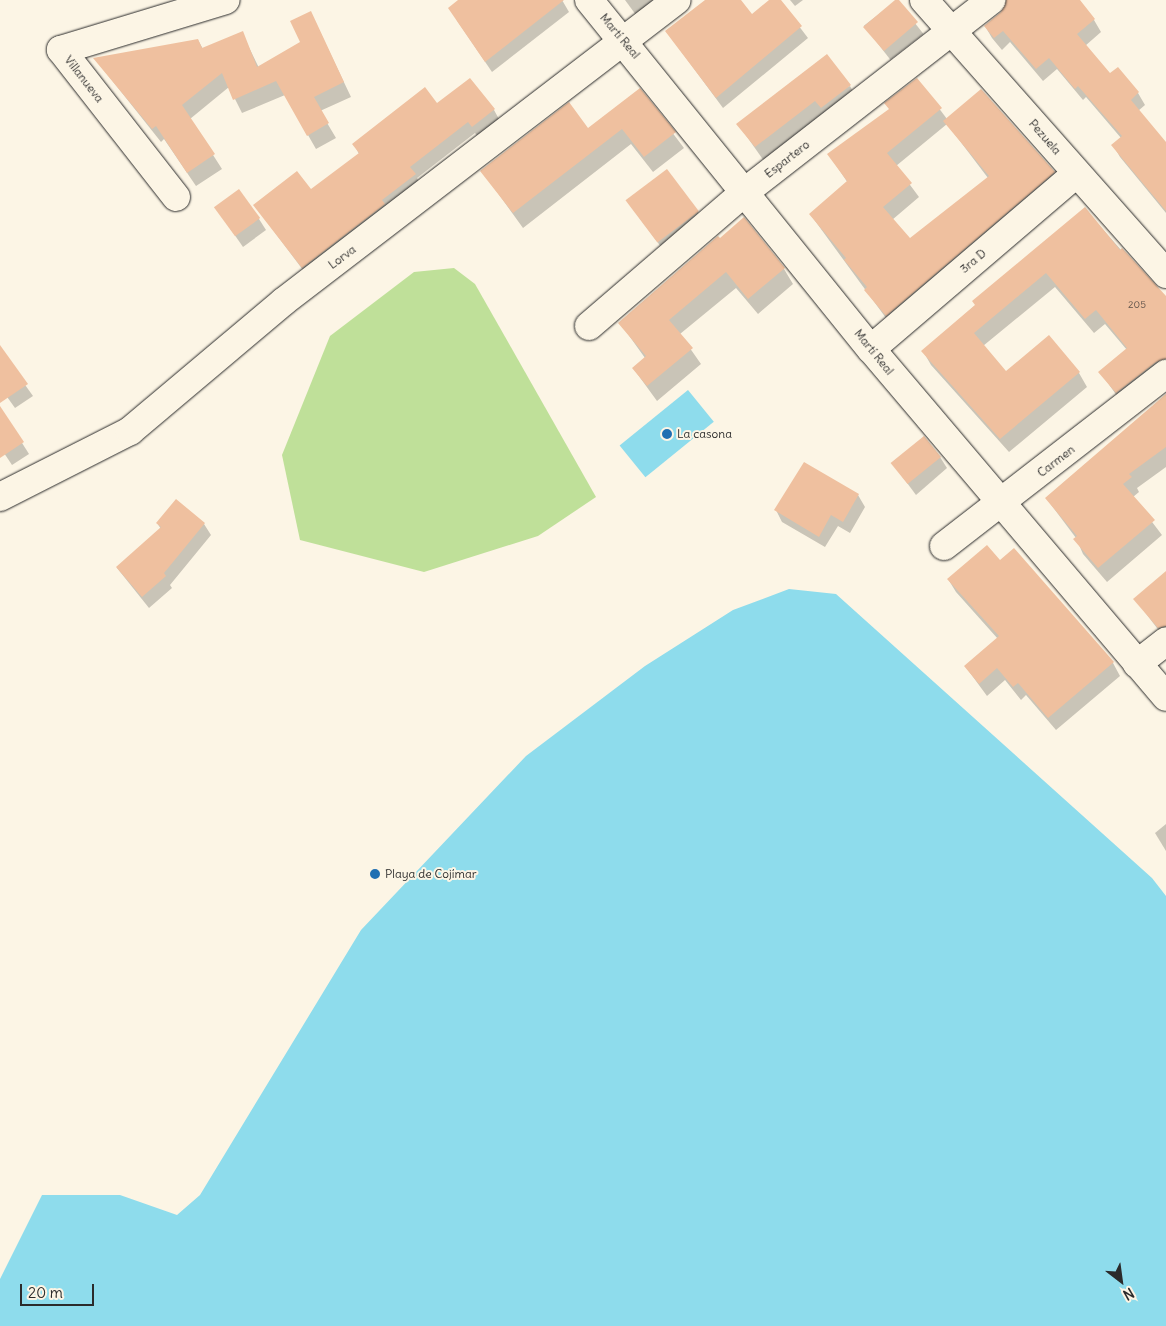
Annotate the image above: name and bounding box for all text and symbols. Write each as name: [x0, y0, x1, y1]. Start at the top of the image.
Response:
street label: Martí Real: [597, 11, 643, 61]
street label: Villanueva: [61, 53, 107, 105]
street label: Pezuela: [1026, 116, 1064, 158]
street label: Espartero: [762, 137, 812, 181]
street label: Lorva: [325, 242, 359, 272]
street label: 3ra D: [957, 246, 989, 276]
house number: 205: [1128, 299, 1146, 311]
street label: Martí Real: [851, 326, 897, 378]
place label: La casona: [677, 427, 732, 441]
marker: La casona: [661, 428, 673, 440]
street label: Carmen: [1034, 442, 1078, 480]
place label: Playa de Cojímar: [385, 867, 477, 881]
marker: Playa de Cojímar: [369, 868, 381, 880]
north arrow: [1096, 1256, 1146, 1306]
scale bar: [22, 1274, 96, 1306]
text: 20 m: [28, 1283, 63, 1302]
text: N: [1120, 1284, 1137, 1304]

